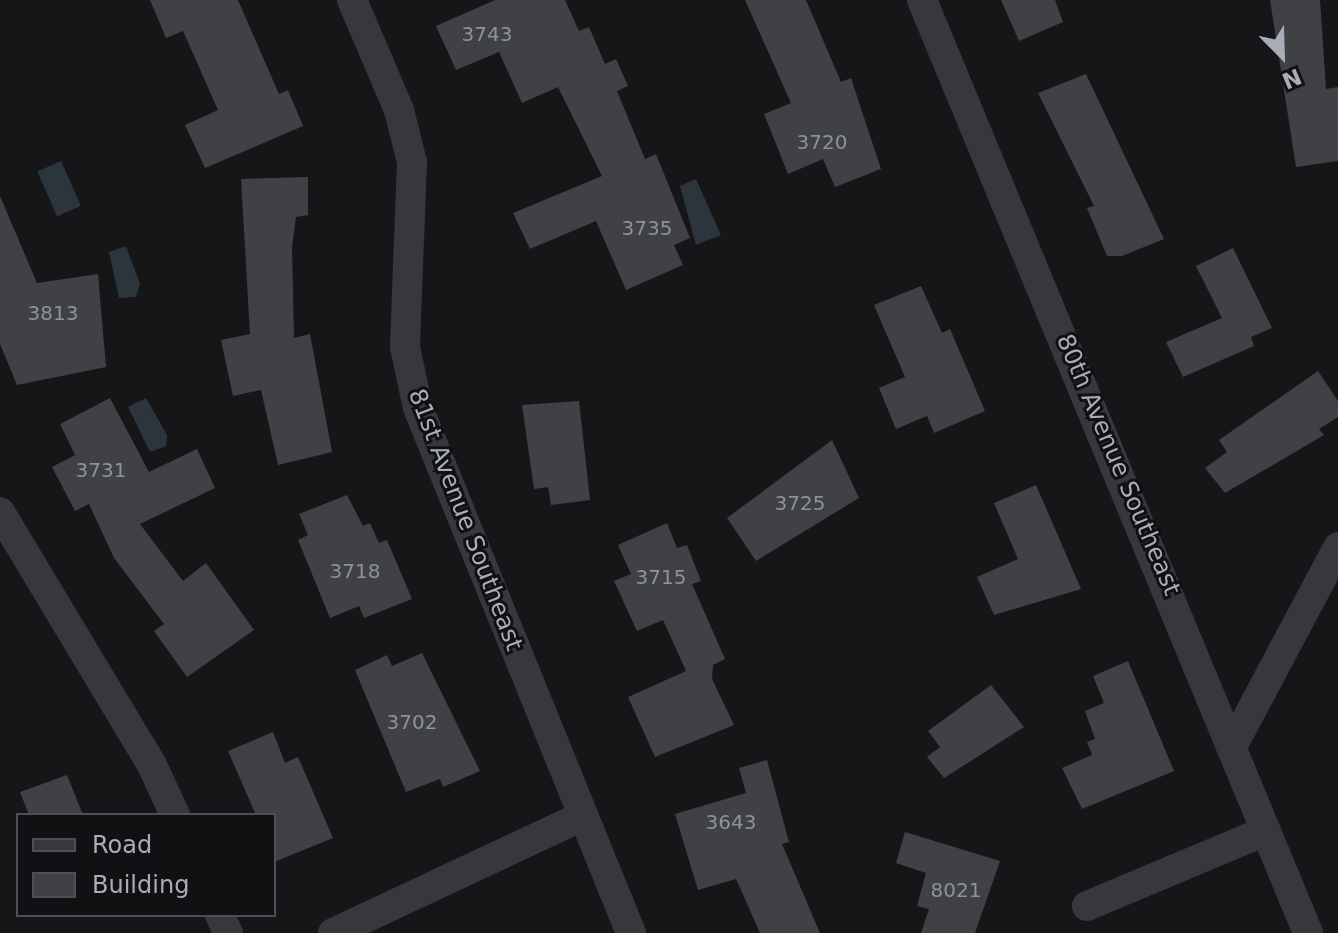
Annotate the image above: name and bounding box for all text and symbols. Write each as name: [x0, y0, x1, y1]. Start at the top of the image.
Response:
north arrow: [1242, 16, 1322, 96]
house number: 3743: [462, 22, 512, 46]
text: N: [1278, 63, 1305, 94]
house number: 3720: [797, 130, 847, 154]
house number: 3735: [622, 216, 672, 240]
house number: 3813: [28, 301, 78, 325]
street label: 80th Avenue Southeast: [1050, 330, 1186, 600]
street label: 81st Avenue Southeast: [402, 385, 528, 655]
house number: 3731: [76, 458, 126, 482]
house number: 3725: [775, 491, 825, 515]
house number: 3718: [330, 559, 380, 583]
house number: 3715: [636, 565, 686, 589]
house number: 3702: [387, 710, 437, 734]
house number: 3643: [706, 810, 756, 834]
legend: [16, 813, 276, 917]
text: Road: [92, 831, 152, 859]
text: Building: [92, 871, 189, 899]
house number: 8021: [931, 878, 981, 902]

